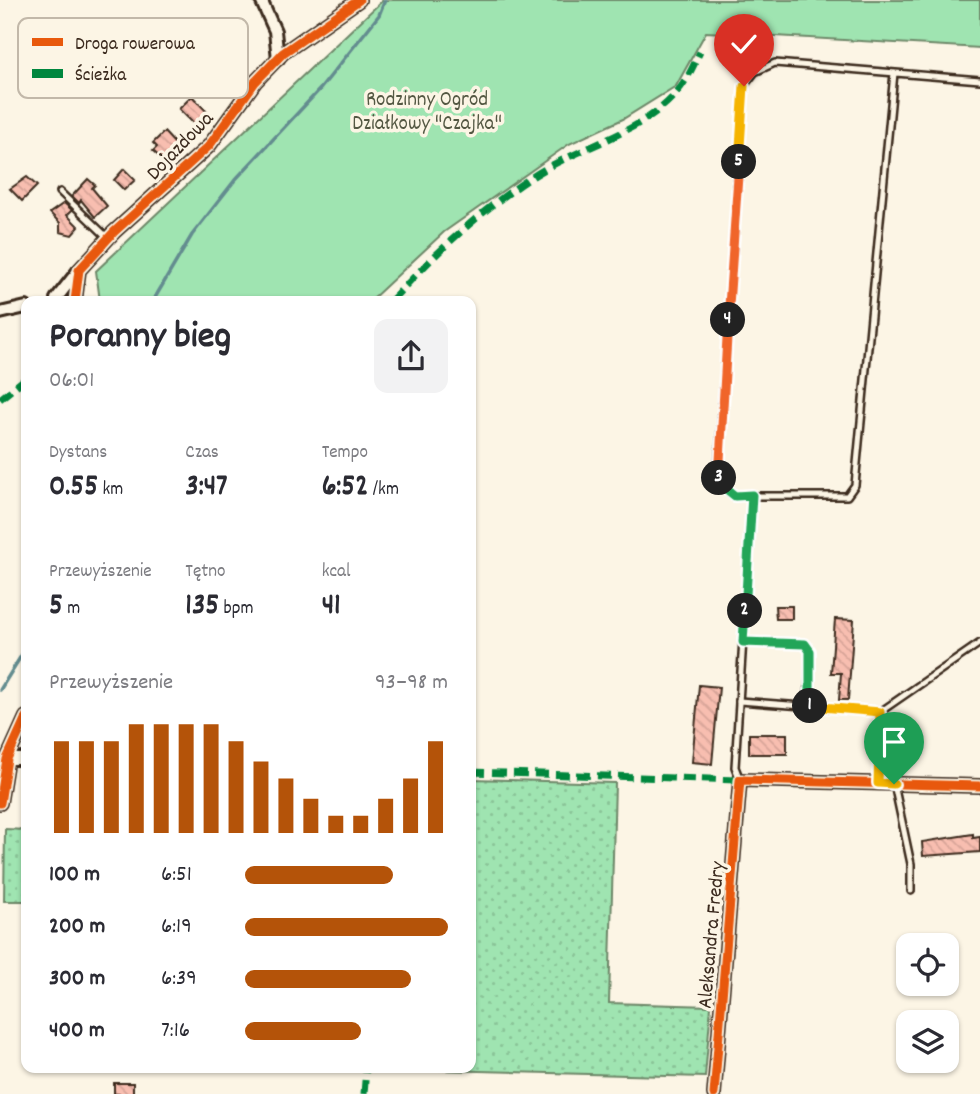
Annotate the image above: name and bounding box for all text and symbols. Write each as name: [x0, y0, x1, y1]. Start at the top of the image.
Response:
pin: [714, 14, 774, 86]
legend: [18, 18, 248, 98]
icon: check: [725, 25, 763, 63]
text: Droga rowerowa: [75, 32, 196, 59]
text: Ścieżka: [75, 63, 127, 90]
park label: Rodzinny Ogród Działkowy "Czajka": [352, 86, 502, 140]
street label: Dojazdowa: [140, 105, 223, 188]
pin: 5: [722, 144, 756, 180]
text: 5: [734, 148, 743, 175]
pin: 4: [710, 302, 746, 338]
text: 4: [724, 306, 731, 333]
text: Poranny bieg: [49, 311, 231, 366]
button: share: [374, 319, 448, 393]
text: 06:01: [49, 365, 94, 398]
text: Dystans: [49, 440, 107, 467]
text: Czas: [185, 440, 219, 467]
text: Tempo: [322, 440, 368, 467]
pin: 3: [702, 461, 736, 496]
text: 3: [714, 464, 723, 491]
text: 0.55: [49, 467, 98, 510]
text: 3:47: [185, 467, 228, 510]
text: 6:52: [322, 467, 368, 510]
text: km: [98, 477, 123, 504]
text: /km: [368, 477, 399, 504]
text: Przewyższenie: [49, 559, 152, 586]
text: Tętno: [185, 559, 226, 586]
text: kcal: [322, 559, 351, 586]
text: 5: [49, 586, 63, 629]
text: 135: [185, 586, 219, 629]
text: 41: [322, 586, 341, 629]
pin: 2: [728, 594, 762, 628]
text: m: [63, 596, 80, 623]
text: bpm: [219, 596, 254, 623]
text: 2: [740, 597, 749, 624]
text: Przewyższenie: [49, 667, 173, 700]
text: 93–98 m: [375, 667, 448, 700]
pin: 1: [792, 688, 828, 724]
text: 1: [807, 692, 812, 719]
pin: [864, 712, 924, 784]
icon: arrive: [875, 723, 913, 761]
text: 100 m: [49, 859, 100, 892]
text: 6:51: [161, 859, 192, 892]
street label: Aleksandra Fredry: [692, 860, 734, 1010]
text: 200 m: [49, 911, 105, 944]
text: 6:19: [161, 911, 192, 944]
map controls: [896, 933, 959, 1073]
button: locate: [896, 933, 959, 996]
text: 300 m: [49, 963, 105, 996]
text: 6:39: [161, 963, 197, 996]
button: layers: [896, 1010, 959, 1073]
text: 400 m: [49, 1015, 105, 1048]
text: 7:16: [161, 1015, 190, 1048]

